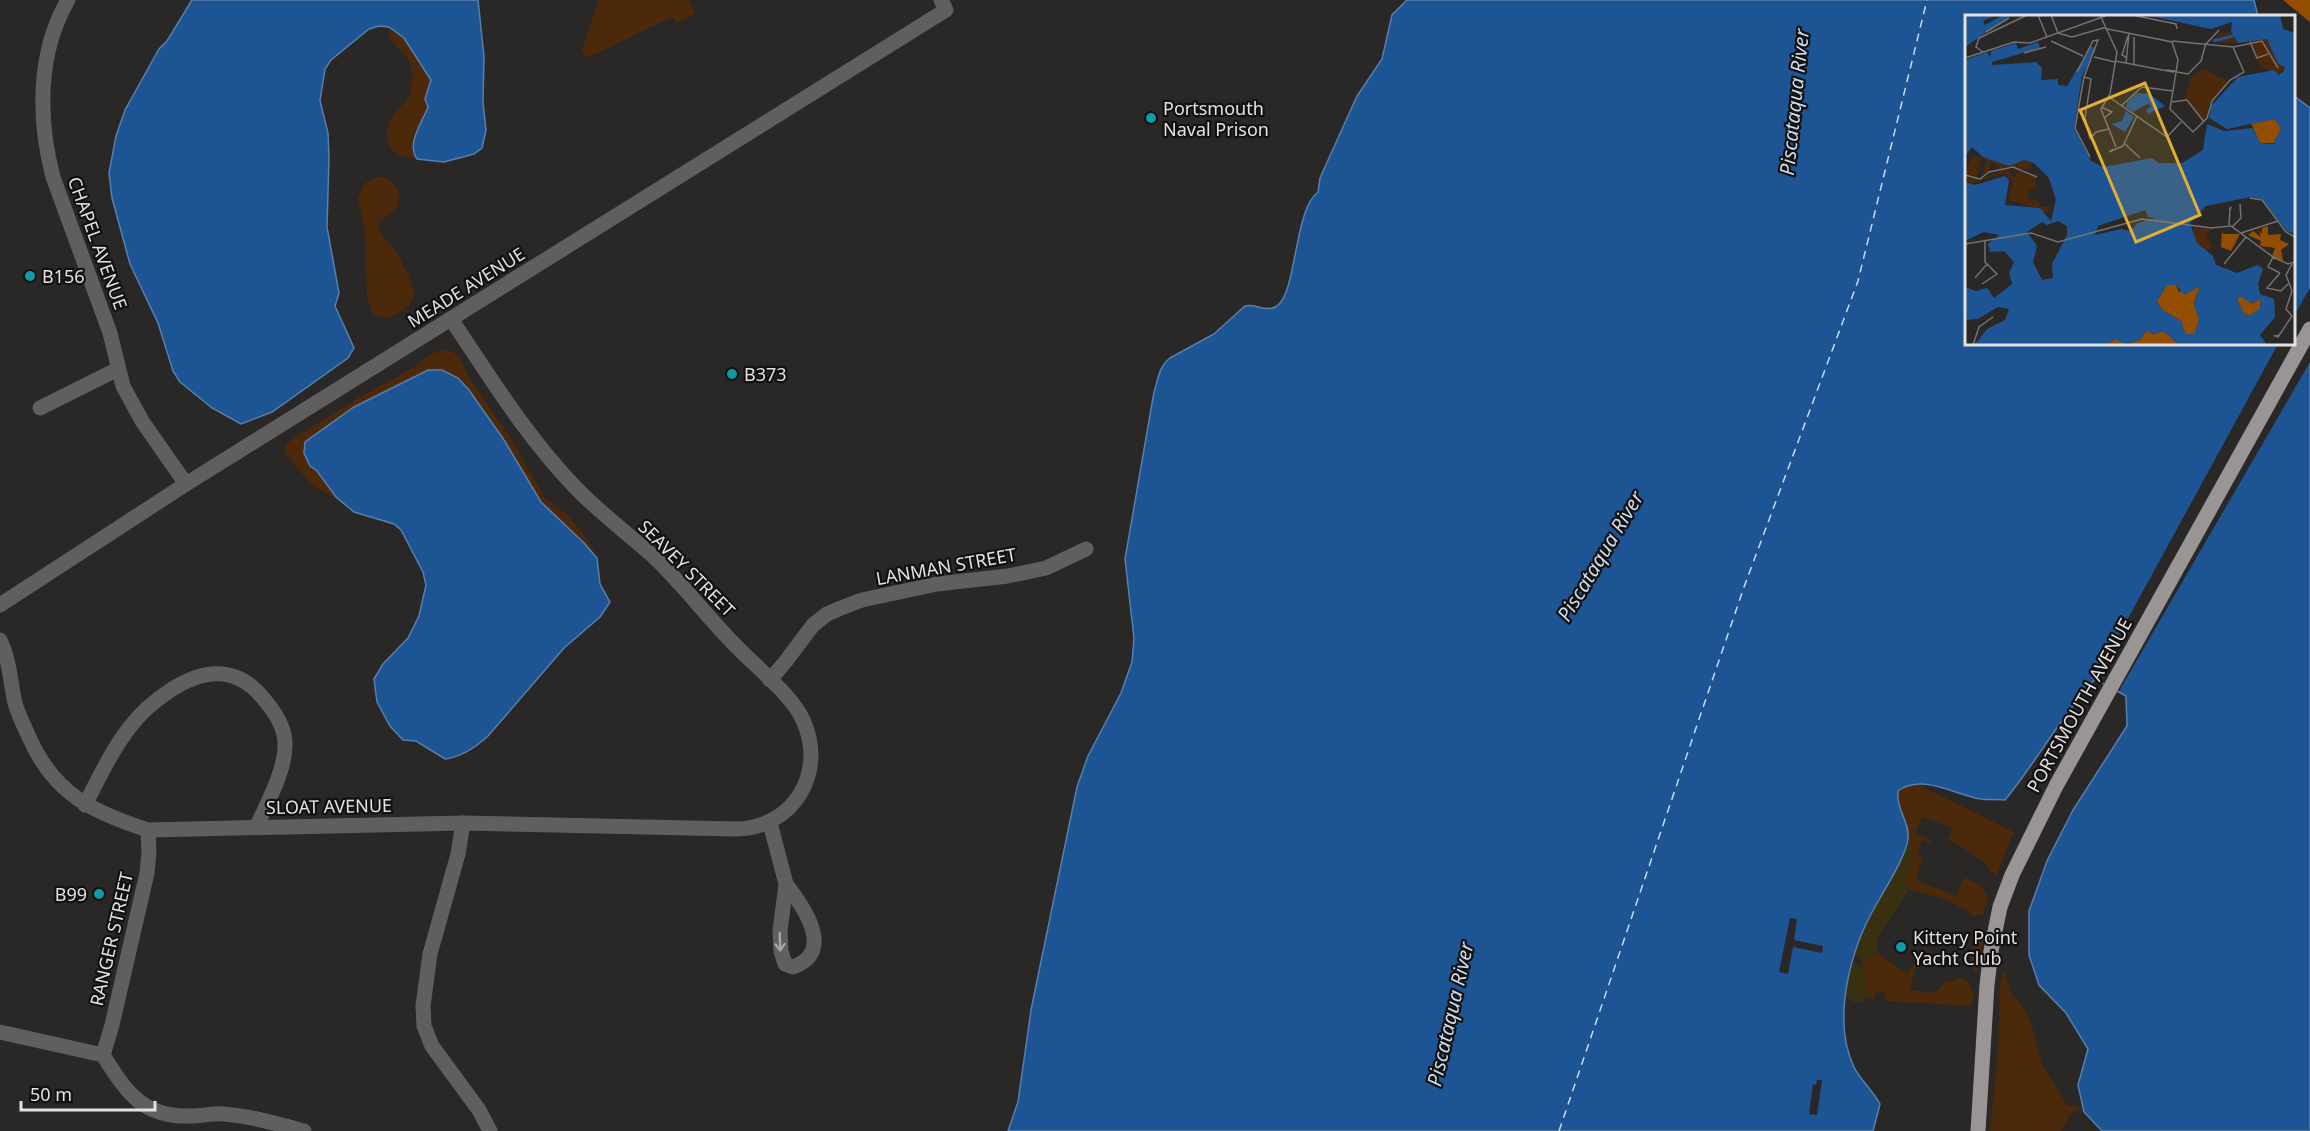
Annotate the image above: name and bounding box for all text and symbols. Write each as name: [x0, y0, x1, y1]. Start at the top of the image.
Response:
inset map: [1965, 15, 2295, 345]
water label: Piscataqua River: [1773, 26, 1815, 177]
place label: Portsmouth Naval Prison: [1163, 96, 1269, 141]
marker: Portsmouth Naval Prison: [1144, 111, 1158, 125]
street label: CHAPEL AVENUE: [63, 173, 133, 313]
street label: MEADE AVENUE: [403, 241, 529, 333]
place label: B156: [42, 264, 85, 288]
marker: B156: [23, 269, 37, 283]
place label: B373: [744, 362, 787, 386]
marker: B373: [725, 367, 739, 381]
water label: Piscataqua River: [1551, 485, 1650, 626]
street label: SEAVEY STREET: [633, 514, 741, 622]
street label: LANMAN STREET: [874, 542, 1018, 590]
street label: PORTSMOUTH AVENUE: [2021, 613, 2137, 797]
street label: SLOAT AVENUE: [266, 793, 392, 819]
street label: RANGER STREET: [84, 870, 138, 1008]
place label: B99: [55, 882, 87, 906]
marker: B99: [92, 887, 106, 901]
place label: Kittery Point Yacht Club: [1913, 925, 2018, 970]
one-way arrow: [775, 932, 786, 952]
water label: Piscataqua River: [1420, 938, 1480, 1089]
marker: Kittery Point Yacht Club: [1894, 940, 1908, 954]
scale bar: [21, 1074, 154, 1112]
text: 50 m: [30, 1082, 72, 1106]

